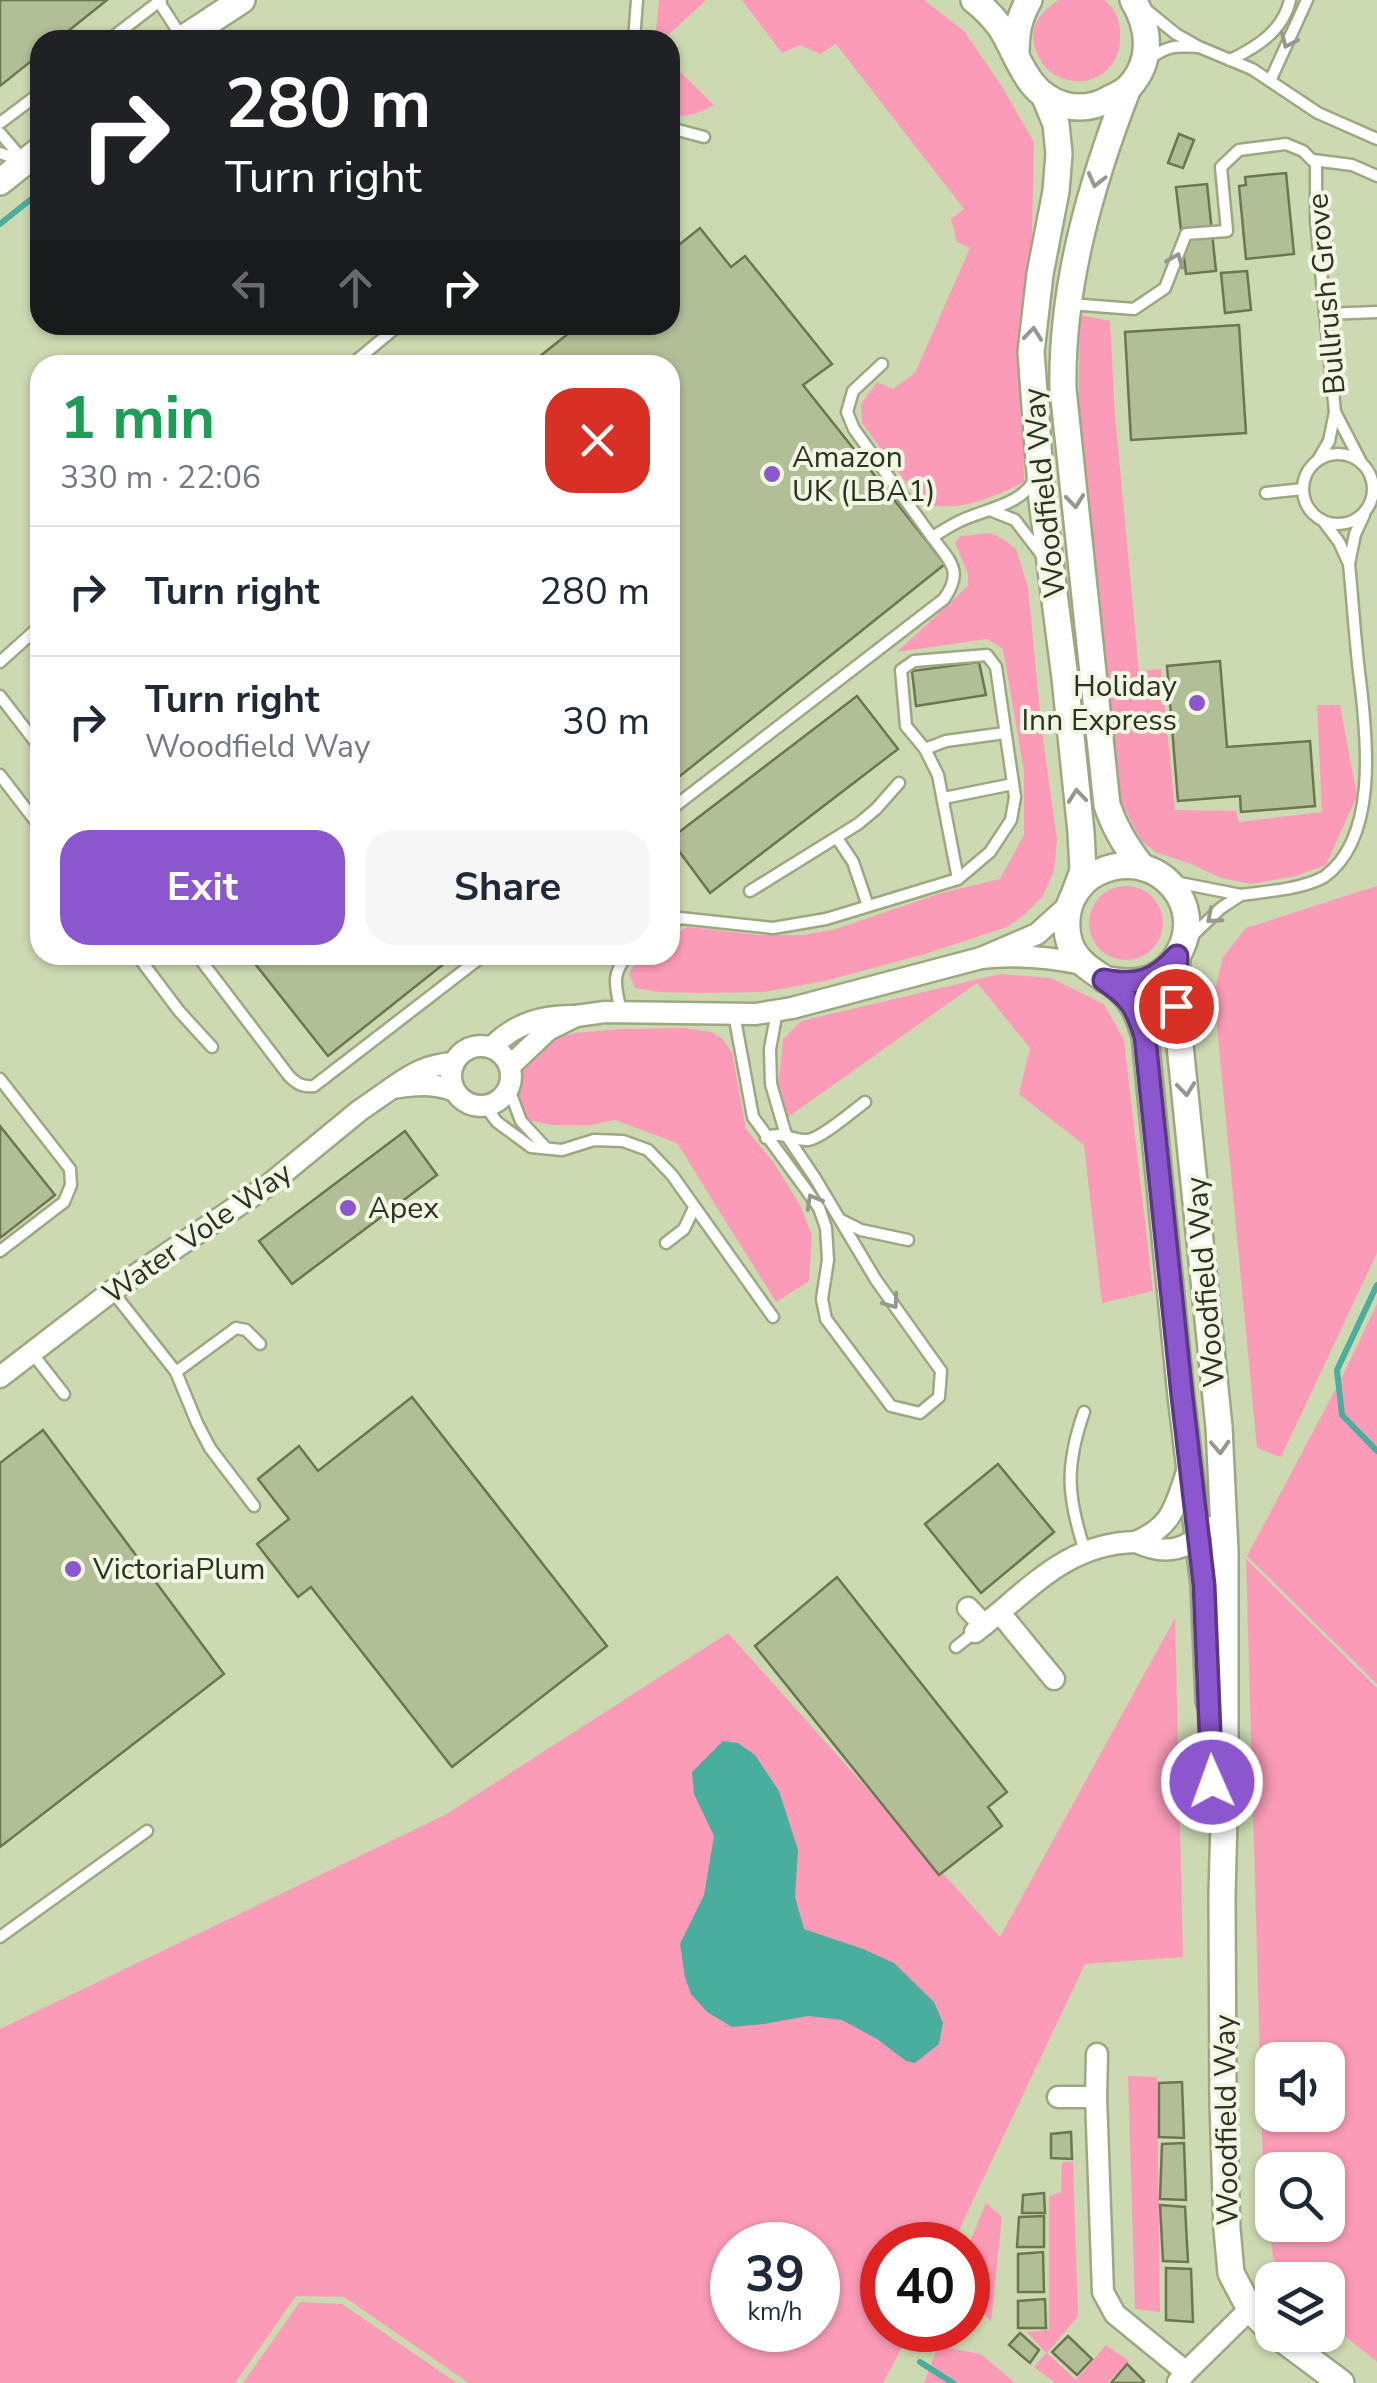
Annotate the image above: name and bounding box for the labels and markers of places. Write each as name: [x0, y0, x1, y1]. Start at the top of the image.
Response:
place label: Amazon UK (LBA1): [792, 437, 936, 512]
marker: Amazon UK (LBA1): [761, 463, 783, 485]
place label: Holiday Inn Express: [1021, 666, 1178, 741]
marker: Holiday Inn Express: [1186, 692, 1208, 714]
pin: [1134, 964, 1219, 1049]
place label: Apex: [368, 1188, 439, 1229]
marker: Apex: [337, 1197, 359, 1219]
place label: VictoriaPlum: [92, 1549, 266, 1590]
marker: VictoriaPlum: [62, 1558, 84, 1580]

